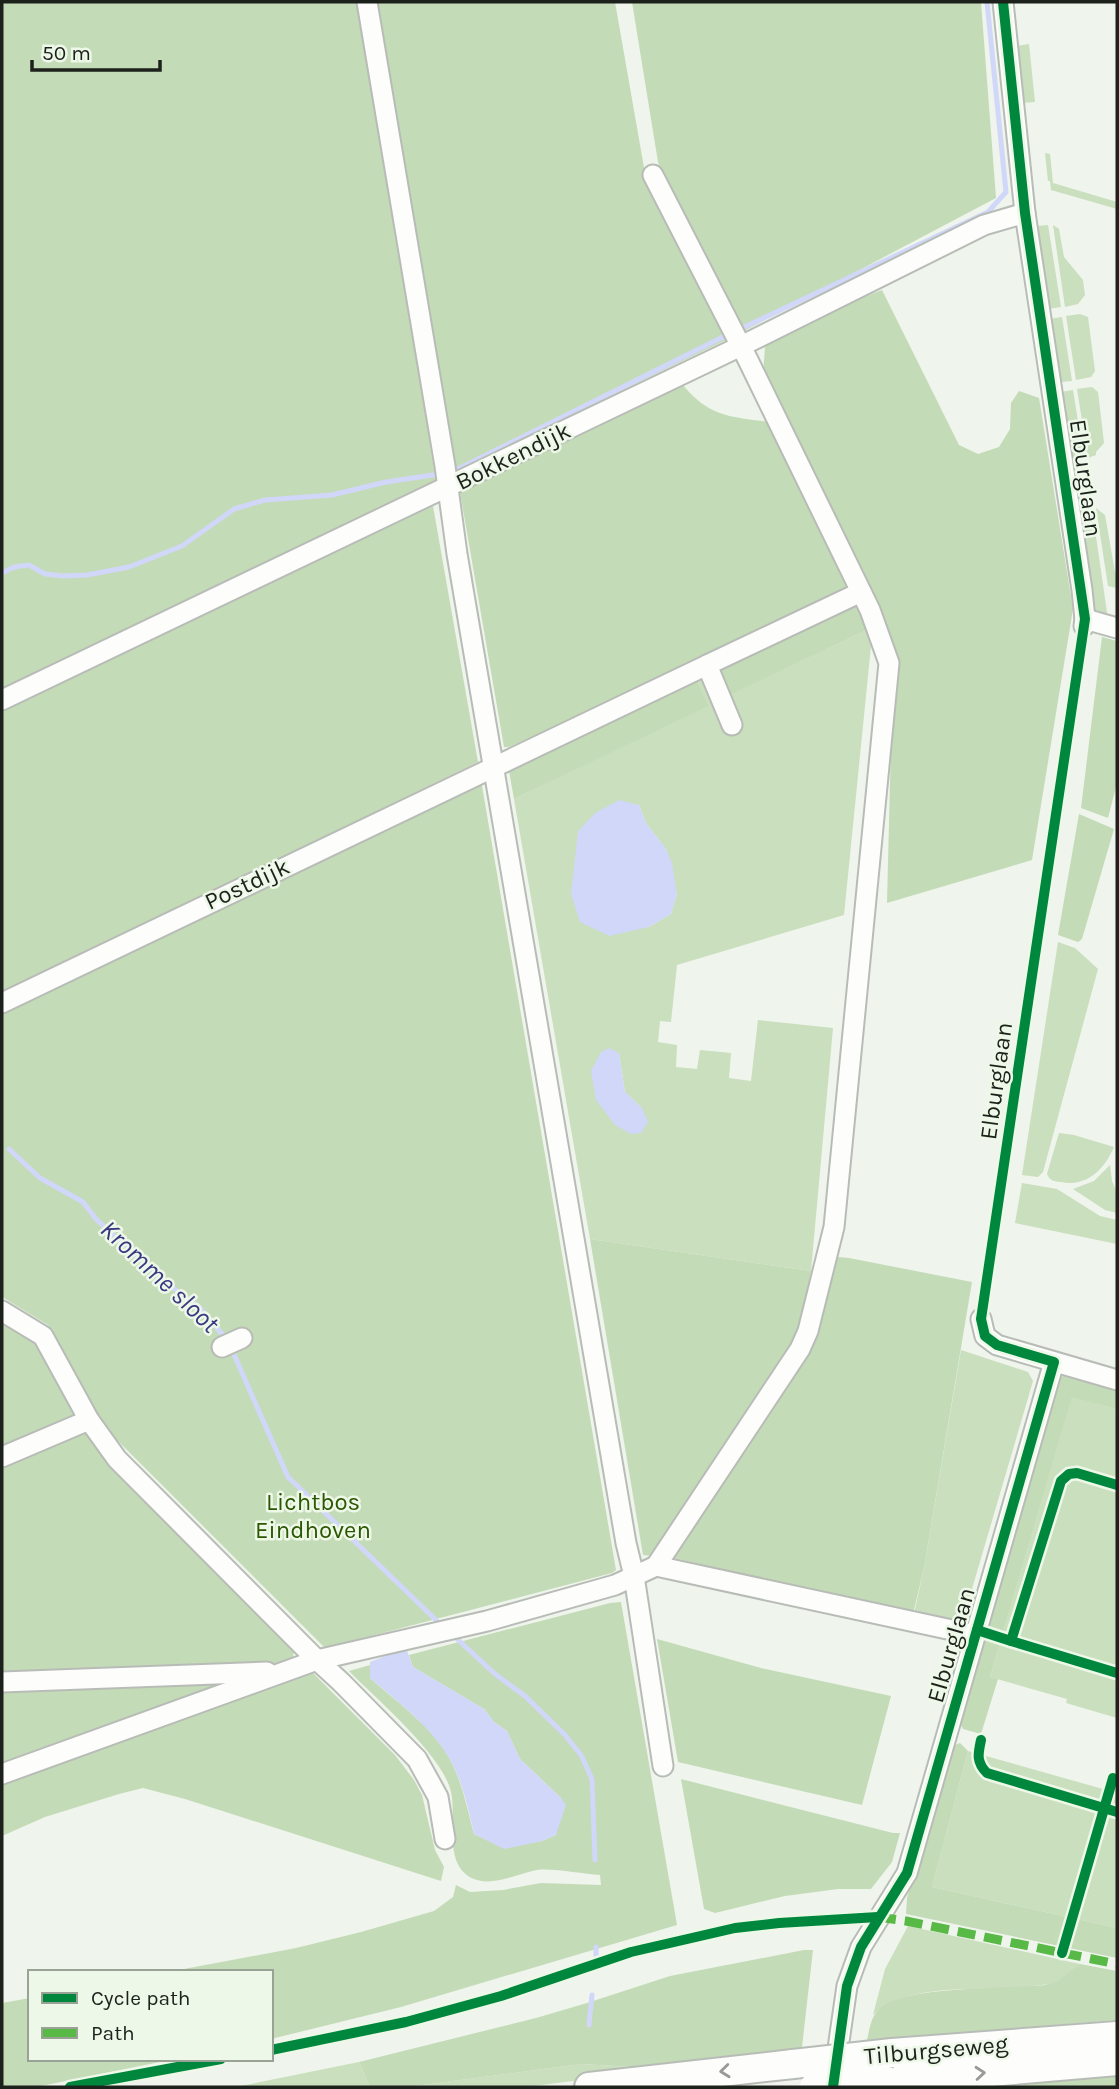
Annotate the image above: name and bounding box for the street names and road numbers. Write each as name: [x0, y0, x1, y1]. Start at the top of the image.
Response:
street label: Bokkendijk: [451, 416, 575, 496]
street label: Elburglaan: [1064, 417, 1108, 539]
street label: Postdijk: [200, 852, 294, 916]
street label: Elburglaan: [974, 1020, 1018, 1142]
street label: Elburglaan: [921, 1584, 981, 1706]
street label: Tilburgseweg: [863, 2030, 1010, 2070]

